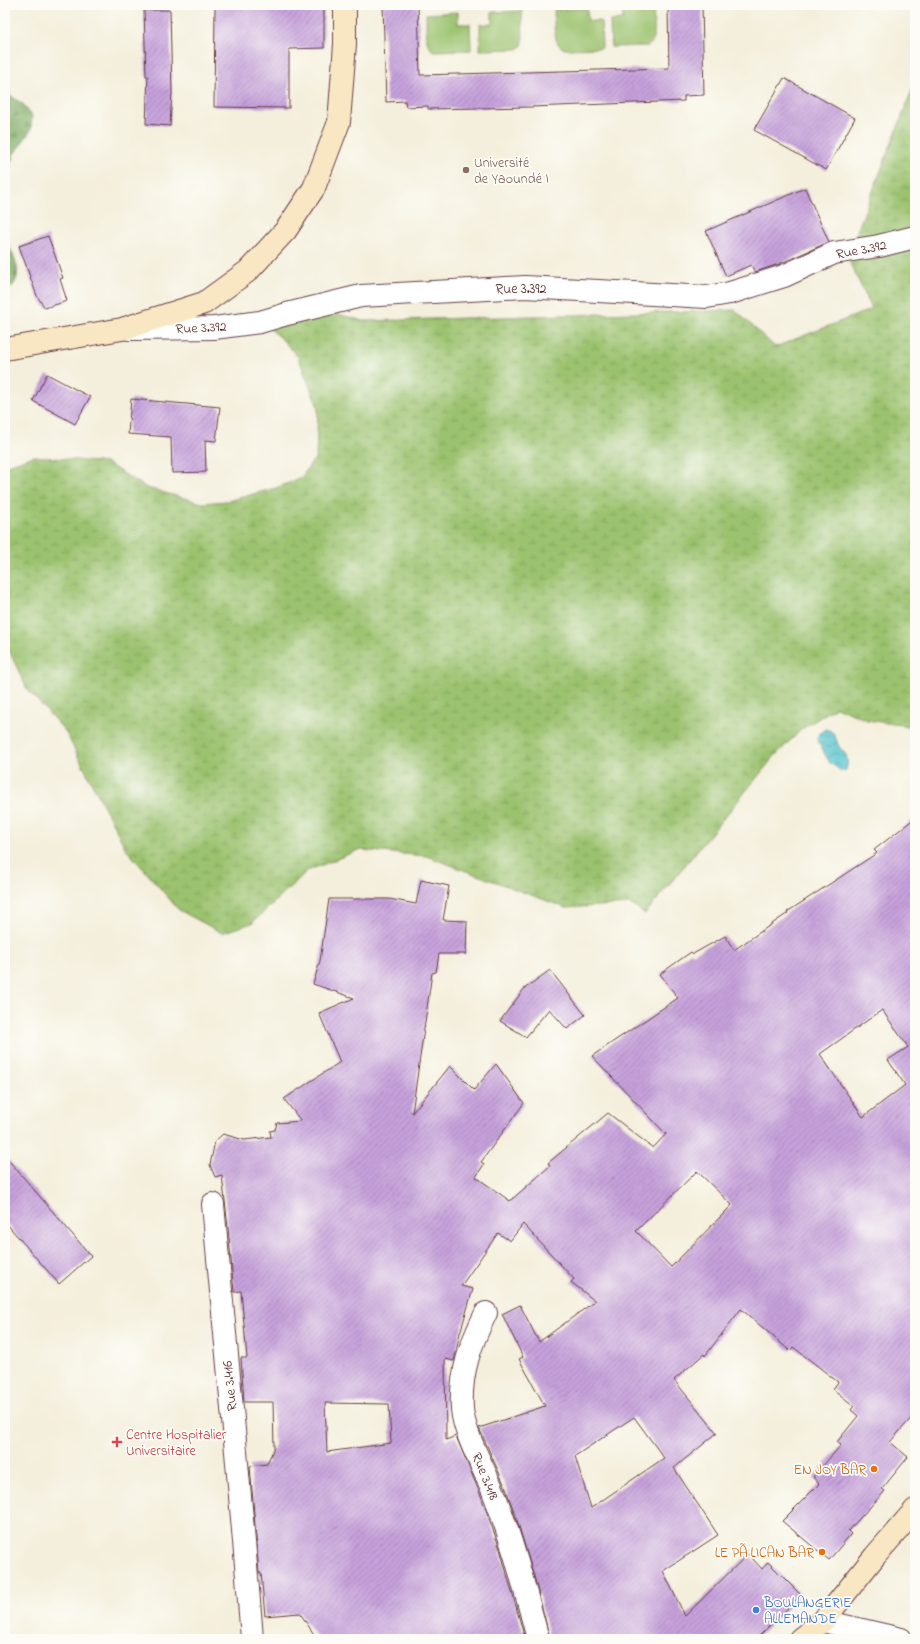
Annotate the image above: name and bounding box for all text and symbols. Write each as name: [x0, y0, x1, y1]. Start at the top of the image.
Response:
place label: Université de Yaoundé I: [474, 153, 549, 190]
marker: Université de Yaoundé I: [461, 165, 471, 175]
street label: Rue 3.392: [834, 235, 888, 266]
street label: Rue 3.392: [495, 279, 547, 300]
street label: Rue 3.392: [175, 317, 227, 340]
street label: Rue 3.416: [217, 1360, 244, 1412]
place label: Centre Hospitalier Universitaire: [126, 1425, 227, 1462]
marker: Centre Hospitalier Universitaire: [111, 1436, 123, 1448]
street label: Rue 3.418: [466, 1450, 504, 1503]
place label: EN JOY BAR: [794, 1460, 866, 1481]
marker: EN JOY BAR: [869, 1464, 879, 1474]
place label: LE PÃ LICAN BAR: [715, 1543, 814, 1564]
marker: LE PÃ LICAN BAR: [817, 1547, 827, 1557]
place label: BOULANGERIE ALLEMANDE: [763, 1593, 852, 1630]
marker: BOULANGERIE ALLEMANDE: [751, 1605, 761, 1615]

